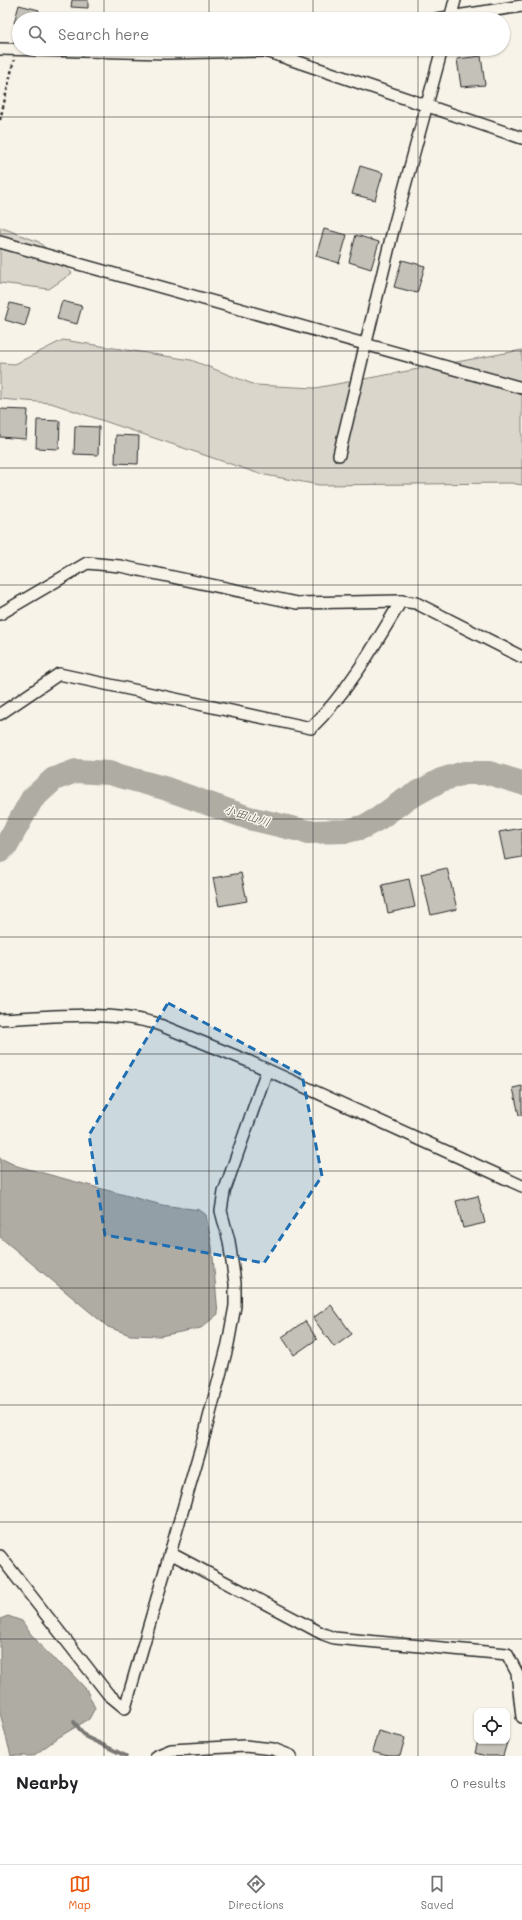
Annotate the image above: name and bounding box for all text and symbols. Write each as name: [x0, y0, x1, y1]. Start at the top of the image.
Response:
search box: [12, 12, 510, 56]
icon: search: [26, 23, 48, 45]
text: Search here: [58, 24, 149, 44]
water label: 小田山川: [222, 800, 273, 830]
map controls: [474, 1708, 510, 1744]
button: locate: [474, 1708, 510, 1744]
text: Nearby: [16, 1771, 78, 1793]
text: 0 results: [451, 1774, 506, 1791]
tab: Map: [69, 1873, 91, 1912]
tab: Directions: [228, 1873, 284, 1912]
tab: Saved: [421, 1873, 453, 1912]

